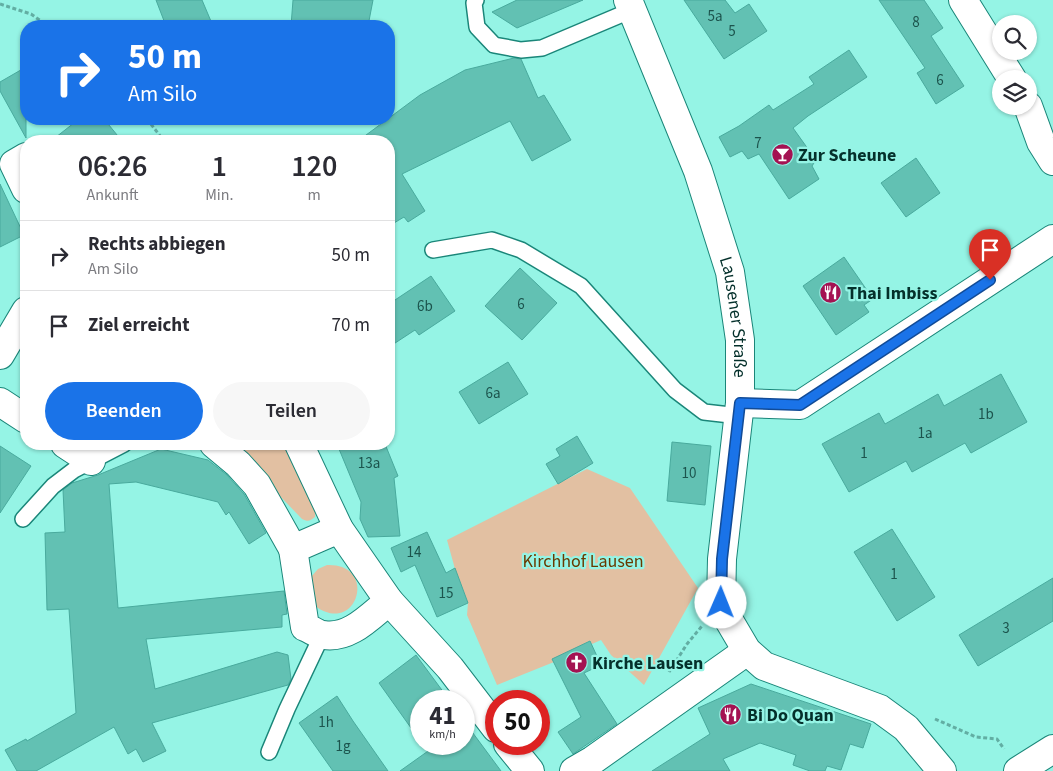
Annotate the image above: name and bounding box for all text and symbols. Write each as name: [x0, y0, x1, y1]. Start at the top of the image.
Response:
house number: 5a: [707, 6, 723, 27]
house number: 8: [912, 12, 920, 33]
map controls: [992, 15, 1037, 115]
button: search: [992, 15, 1037, 60]
house number: 5: [728, 21, 736, 42]
text: 50 m: [128, 32, 202, 82]
icon: right: [45, 40, 110, 105]
house number: 6: [936, 70, 944, 91]
button: layers: [992, 70, 1037, 115]
text: Am Silo: [128, 78, 197, 110]
house number: 7: [754, 133, 762, 154]
bar icon: Zur Scheune: [770, 143, 794, 167]
place label: Zur Scheune: [798, 143, 896, 168]
text: 06:26: [78, 145, 147, 188]
text: 1: [212, 145, 227, 188]
text: 120: [291, 145, 337, 188]
text: Ankunft: [87, 184, 139, 206]
text: Min.: [205, 184, 233, 206]
text: m: [308, 184, 321, 206]
pin: [969, 229, 1011, 280]
text: Rechts abbiegen: [88, 231, 226, 258]
icon: arrive: [976, 236, 1004, 264]
icon: right: [45, 242, 73, 270]
text: 50 m: [332, 242, 370, 269]
street label: Lausener Straße: [713, 253, 753, 378]
text: Am Silo: [88, 258, 138, 280]
restaurant icon: Thai Imbiss: [819, 281, 843, 305]
place label: Thai Imbiss: [847, 281, 937, 306]
house number: 6: [517, 294, 525, 315]
house number: 6b: [417, 296, 433, 317]
icon: arrive: [45, 312, 73, 340]
text: Ziel erreicht: [88, 312, 189, 339]
text: 70 m: [332, 312, 370, 339]
button: Beenden: [45, 382, 203, 440]
button: Teilen: [213, 382, 370, 440]
house number: 6a: [485, 383, 501, 404]
house number: 1b: [978, 404, 994, 425]
house number: 1a: [917, 423, 933, 444]
house number: 1: [860, 443, 868, 464]
house number: 13a: [358, 453, 380, 474]
house number: 10: [682, 463, 696, 484]
house number: 14: [407, 542, 422, 563]
park label: Kirchhof Lausen: [522, 549, 644, 574]
house number: 1: [890, 564, 898, 585]
position arrow: [694, 576, 746, 628]
house number: 15: [439, 583, 453, 604]
house number: 3: [1002, 618, 1010, 639]
church icon: Kirche Lausen: [564, 651, 588, 675]
place label: Kirche Lausen: [592, 651, 703, 676]
speed limit sign: 50: [485, 690, 550, 755]
text: 41: [429, 698, 456, 734]
restaurant icon: Bi Do Quan: [719, 703, 743, 727]
place label: Bi Do Quan: [747, 703, 834, 728]
house number: 1h: [318, 712, 334, 733]
text: km/h: [429, 726, 456, 743]
house number: 1g: [335, 736, 351, 757]

